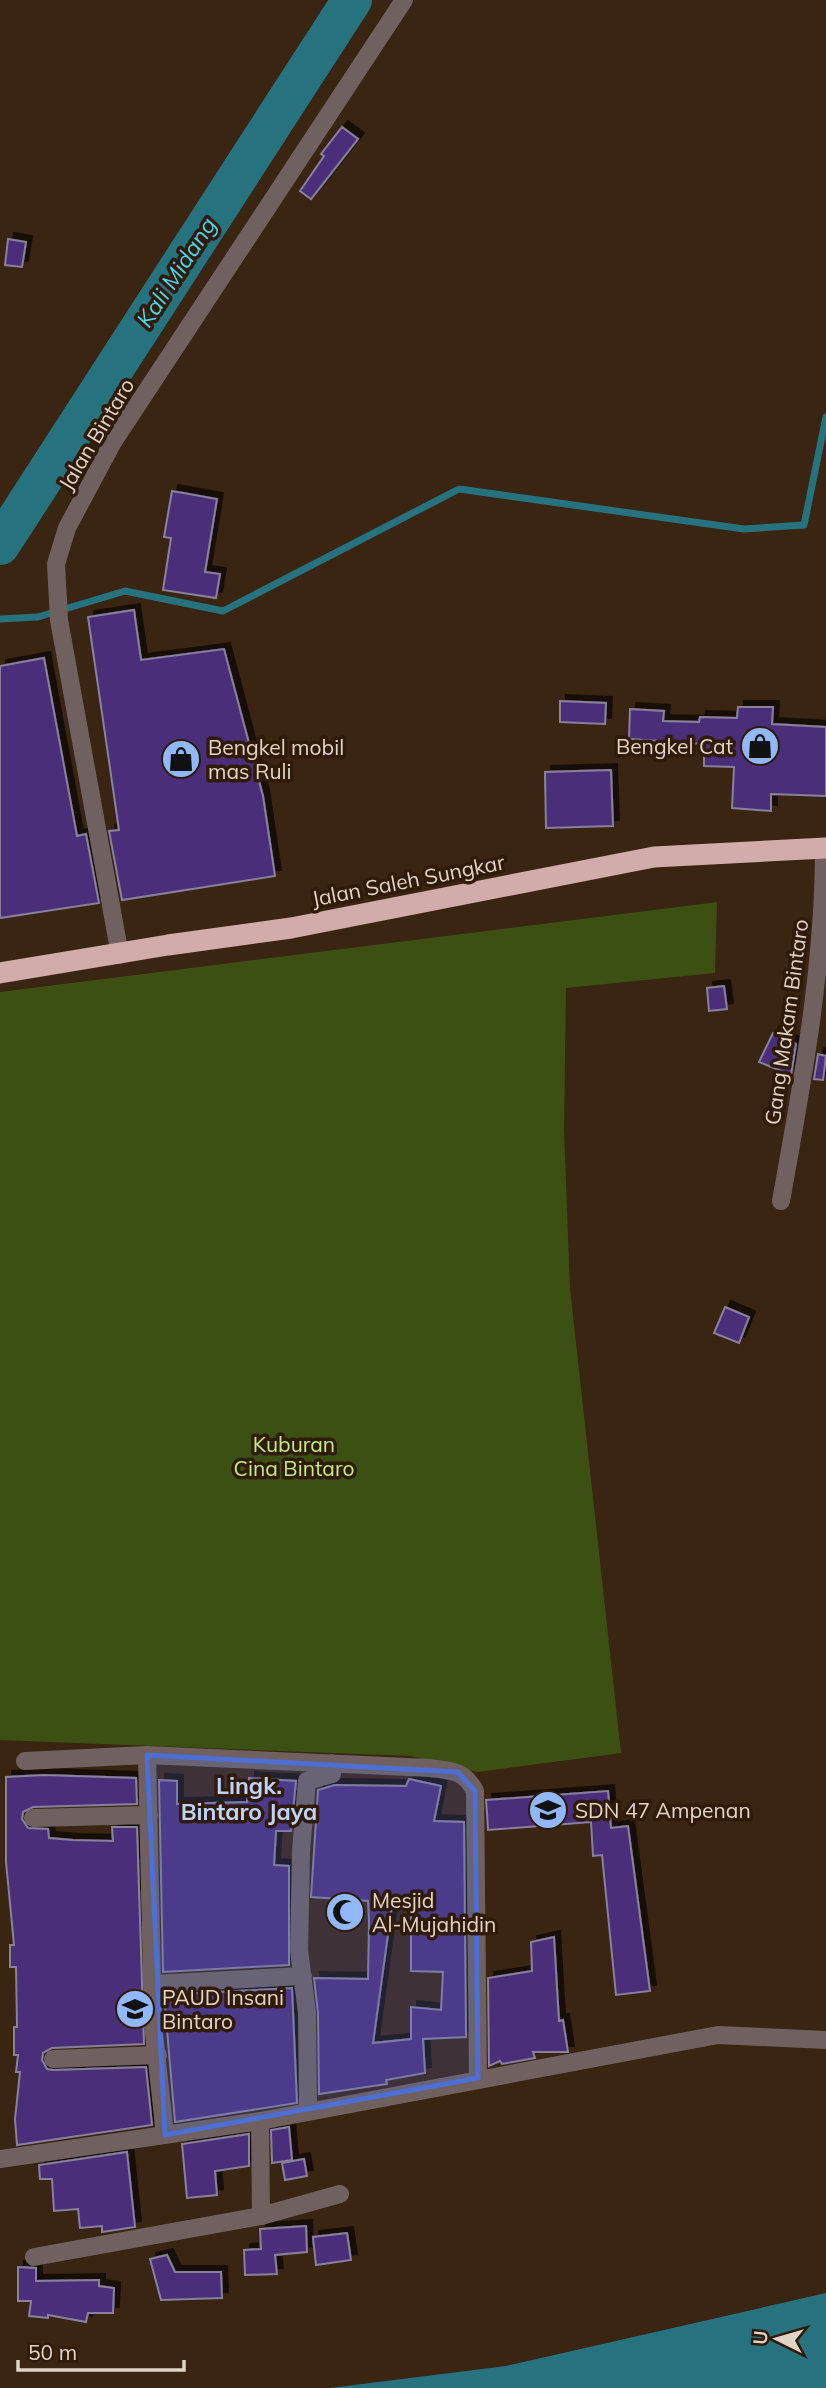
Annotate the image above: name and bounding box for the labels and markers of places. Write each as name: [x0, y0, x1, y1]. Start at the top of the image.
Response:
shop icon: Bengkel Cat: [739, 725, 781, 767]
place label: Bengkel Cat: [616, 733, 733, 759]
place label: Bengkel mobil mas Ruli: [208, 734, 344, 784]
shop icon: Bengkel mobil mas Ruli: [160, 738, 202, 780]
school or university icon: SDN 47 Ampenan: [527, 1789, 569, 1831]
place label: SDN 47 Ampenan: [575, 1797, 751, 1823]
place label: Mesjid Al-Mujahidin: [372, 1887, 496, 1937]
mosque icon: Mesjid Al-Mujahidin: [324, 1891, 366, 1933]
place label: PAUD Insani Bintaro: [162, 1984, 284, 2034]
school or university icon: PAUD Insani Bintaro: [114, 1988, 156, 2030]

